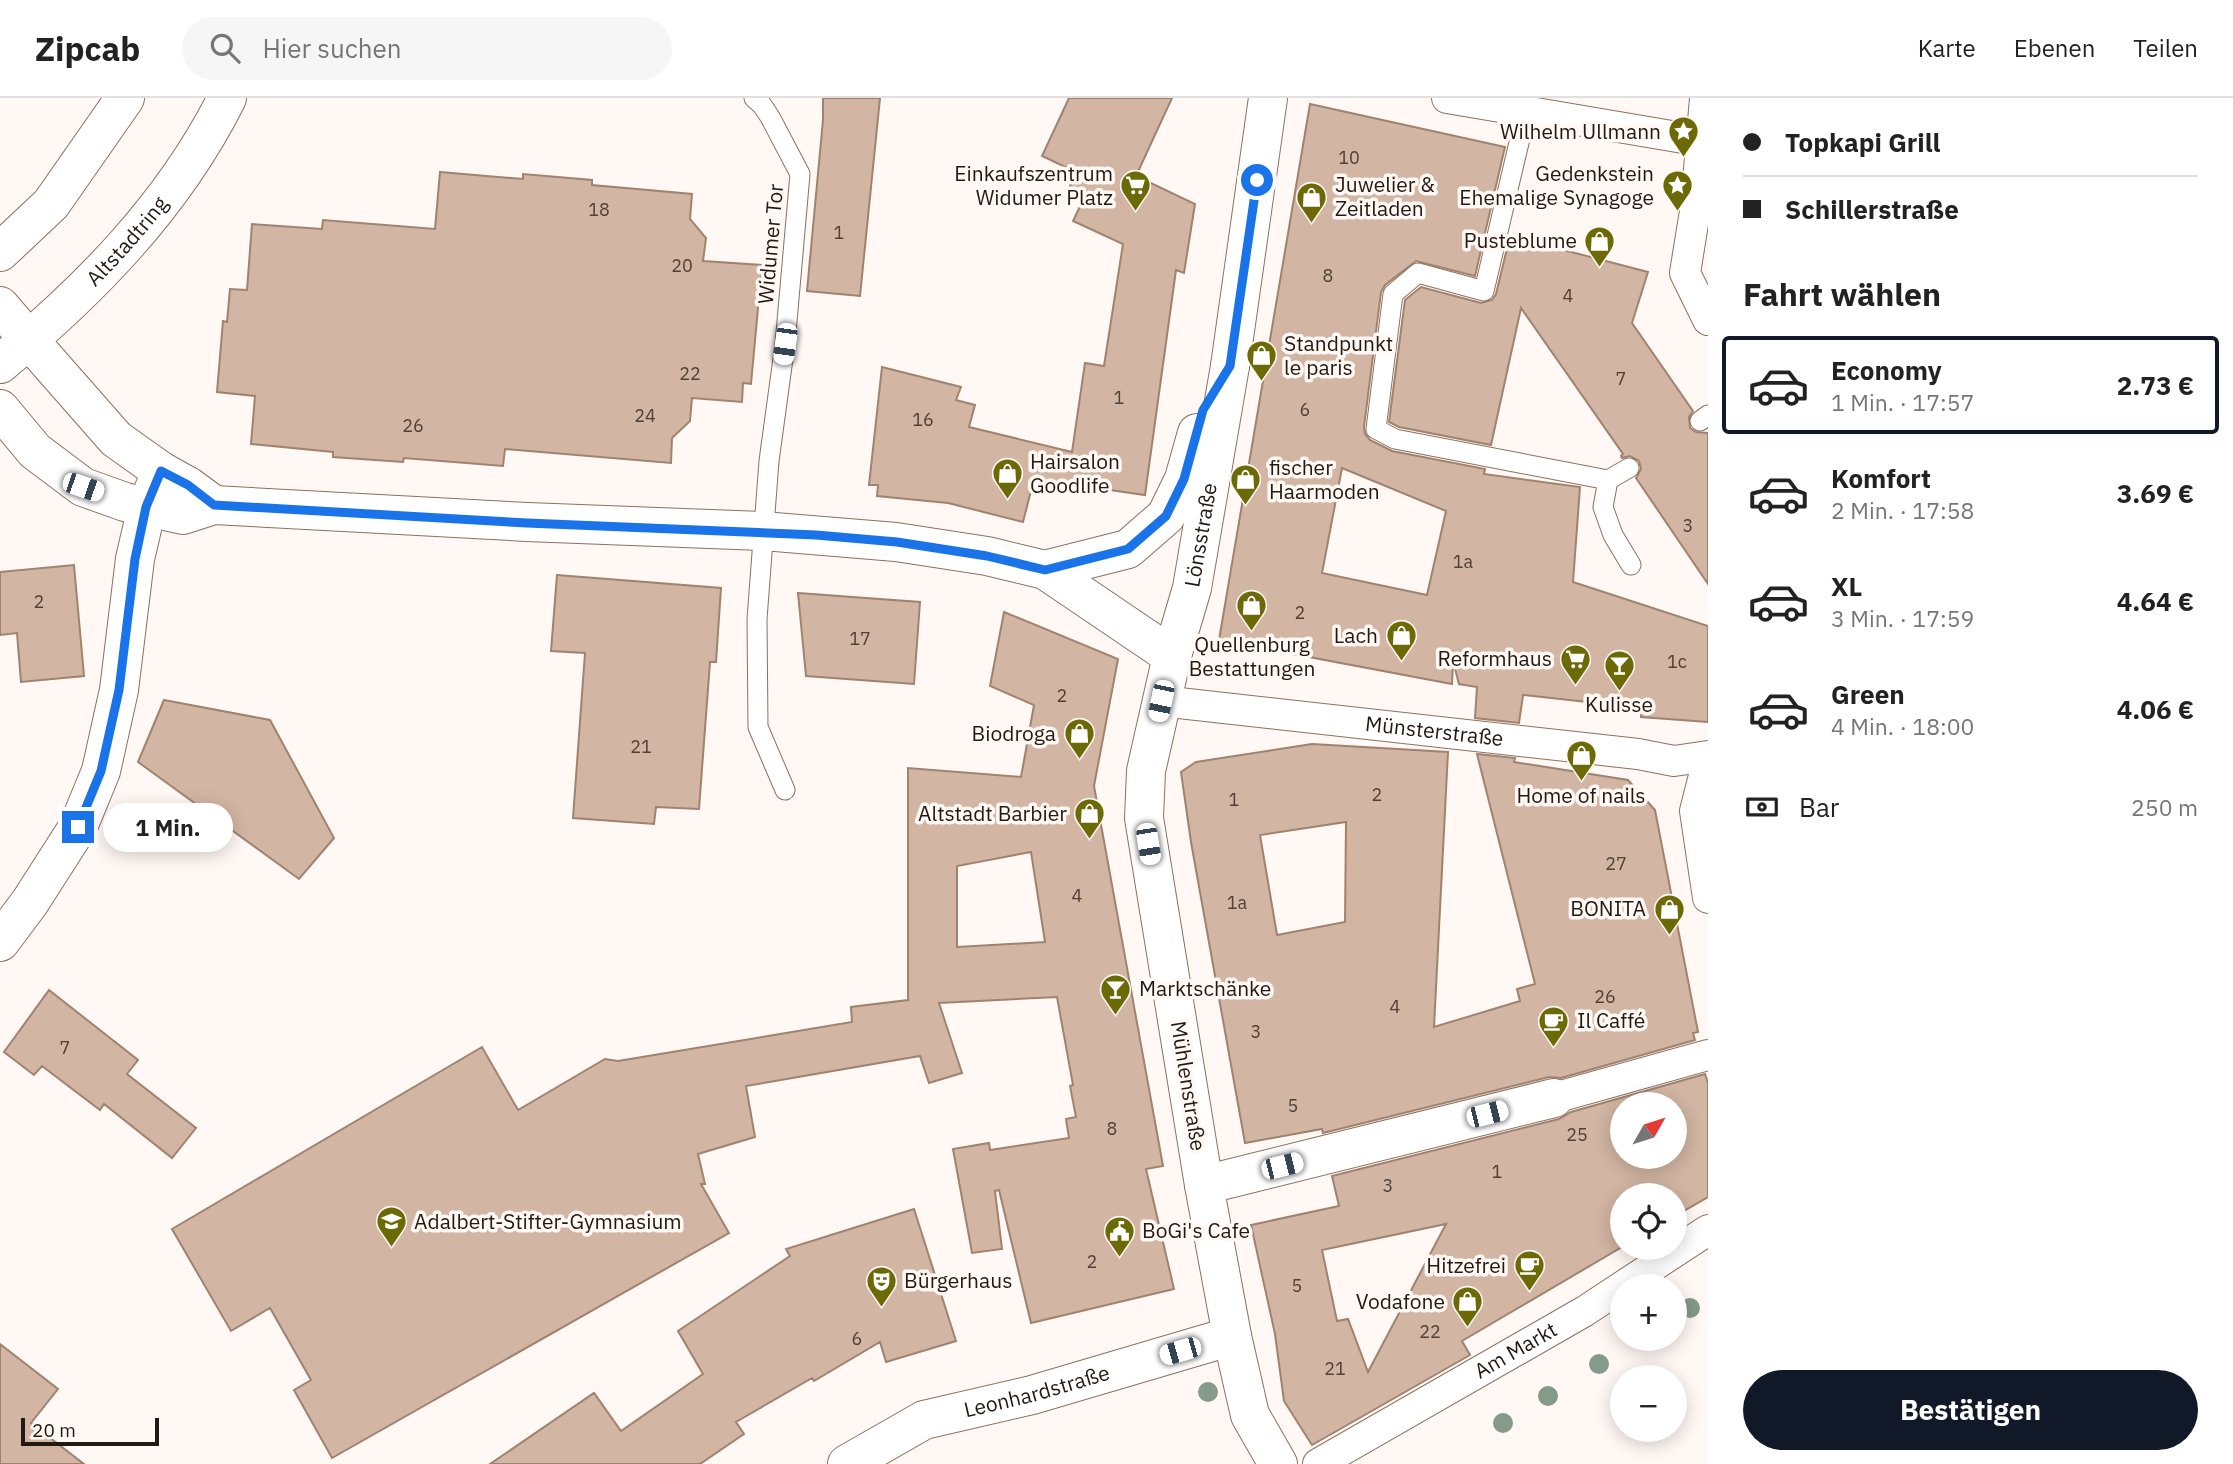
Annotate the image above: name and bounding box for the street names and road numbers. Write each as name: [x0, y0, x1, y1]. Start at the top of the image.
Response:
street label: Widumer Tor: [751, 182, 789, 305]
street label: Altstadtring: [80, 190, 174, 292]
street label: Lönsstraße: [1177, 481, 1223, 589]
street label: Münsterstraße: [1364, 709, 1505, 752]
street label: Mühlenstraße: [1165, 1019, 1213, 1153]
street label: Am Markt: [1469, 1315, 1562, 1385]
street label: Leonhardstraße: [961, 1358, 1113, 1423]

